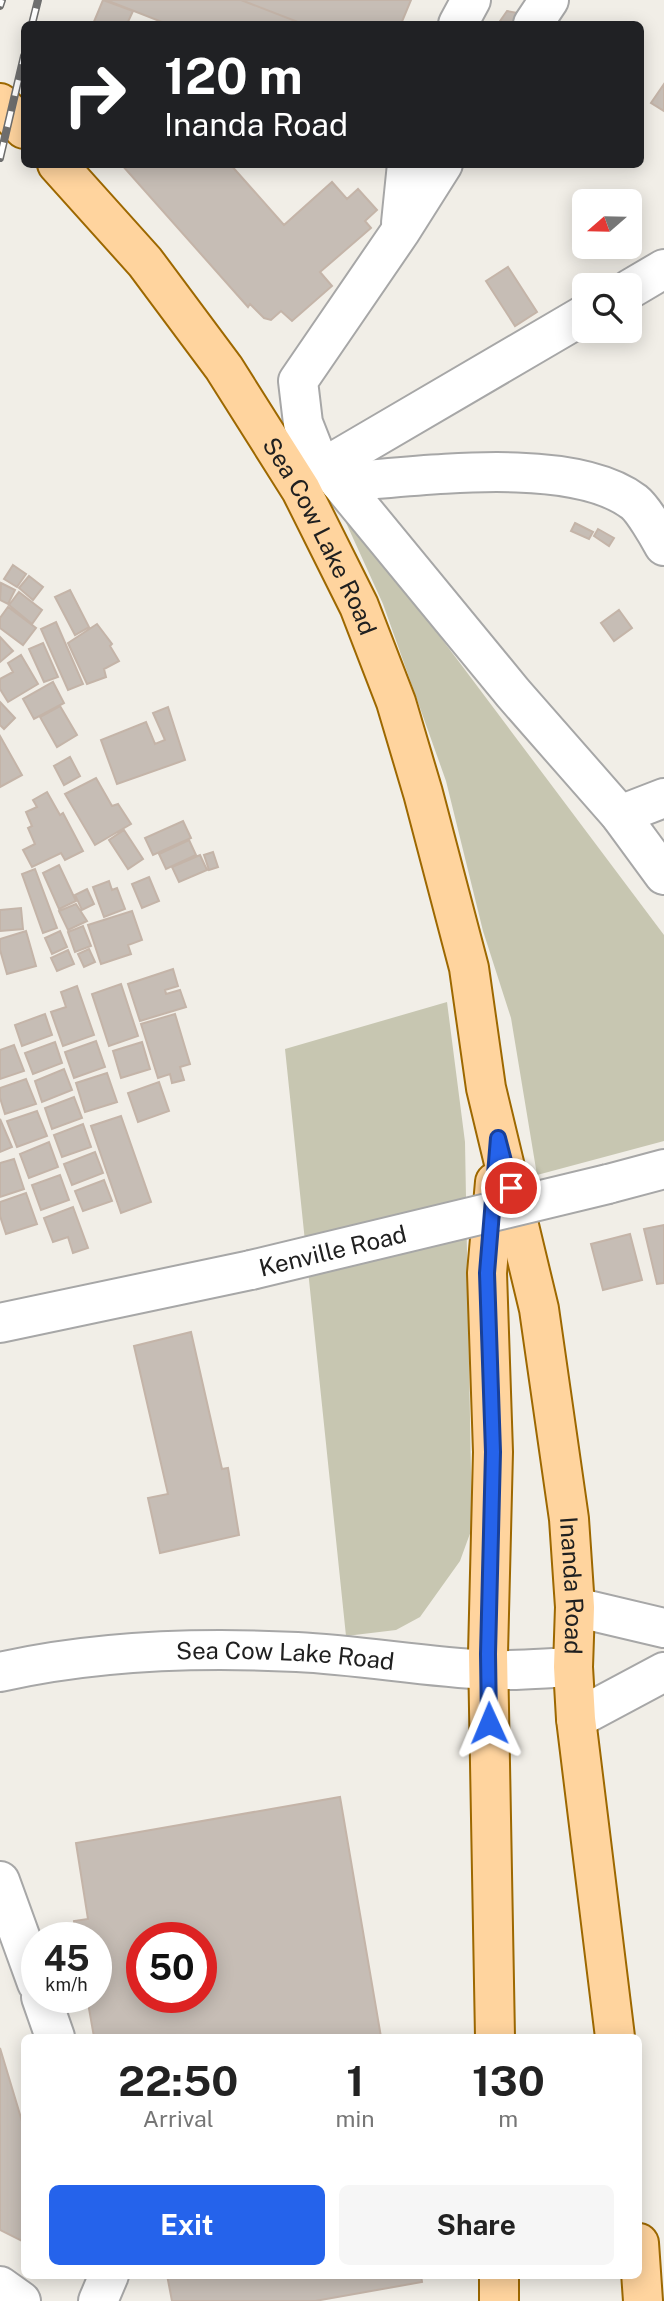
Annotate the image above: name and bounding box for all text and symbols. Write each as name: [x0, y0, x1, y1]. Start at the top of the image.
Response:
text: 120 m: [164, 47, 303, 105]
icon: right: [49, 49, 140, 140]
text: Inanda Road: [164, 106, 348, 143]
north arrow: [572, 189, 642, 259]
map controls: [572, 189, 642, 343]
button: search: [572, 273, 642, 343]
street label: Sea Cow Lake Road: [257, 432, 383, 639]
pin: [481, 1158, 541, 1218]
icon: arrive: [492, 1169, 530, 1207]
street label: Kenville Road: [256, 1219, 409, 1282]
street label: Inanda Road: [555, 1516, 589, 1655]
street label: Sea Cow Lake Road: [176, 1636, 396, 1675]
position arrow: [452, 1686, 526, 1760]
speed limit sign: 50: [126, 1922, 217, 2013]
text: 45: [43, 1938, 90, 1979]
text: km/h: [45, 1974, 88, 1995]
text: 22:50: [118, 2056, 238, 2105]
text: 1: [346, 2056, 364, 2105]
text: 130: [472, 2056, 545, 2105]
text: Arrival: [143, 2105, 214, 2132]
text: min: [336, 2105, 375, 2132]
text: m: [498, 2105, 518, 2132]
button: Exit: [49, 2185, 325, 2265]
button: Share: [339, 2185, 614, 2265]

